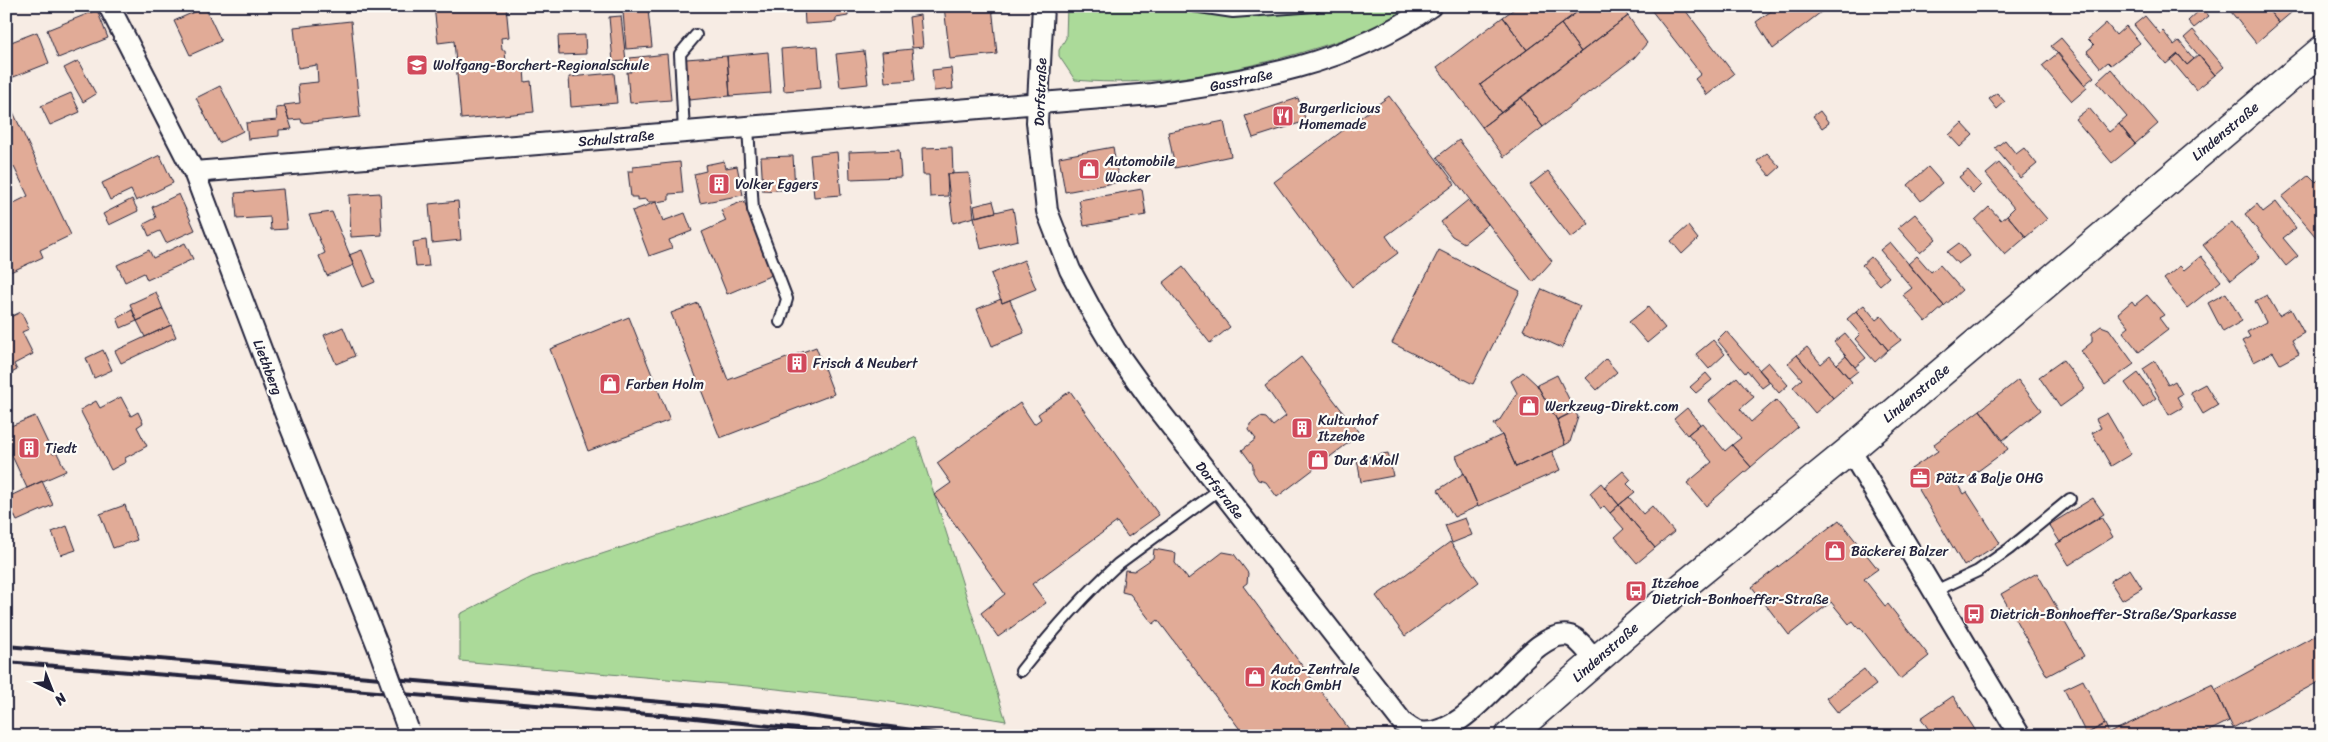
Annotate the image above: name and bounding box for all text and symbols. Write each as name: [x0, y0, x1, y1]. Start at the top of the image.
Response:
school or university icon: Wolfgang-Borchert-Regionalschule: [405, 53, 429, 77]
place label: Wolfgang-Borchert-Regionalschule: [433, 53, 649, 78]
street label: Dorfstraße: [1027, 57, 1054, 127]
street label: Gasstraße: [1207, 62, 1275, 99]
street label: Lindenstraße: [2186, 95, 2265, 167]
place label: Burgerlicious Homemade: [1299, 96, 1380, 137]
restaurant icon: Burgerlicious Homemade: [1271, 104, 1295, 128]
street label: Schulstraße: [577, 123, 655, 154]
place label: Automobile Wacker: [1104, 149, 1175, 190]
shop icon: Automobile Wacker: [1077, 157, 1101, 181]
building icon: Volker Eggers: [707, 172, 731, 196]
place label: Volker Eggers: [735, 172, 819, 197]
street label: Liethberg: [245, 336, 290, 399]
building icon: Frisch & Neubert: [785, 351, 809, 375]
place label: Frisch & Neubert: [813, 351, 919, 376]
street label: Lindenstraße: [1877, 357, 1956, 429]
shop icon: Farben Holm: [598, 372, 622, 396]
place label: Farben Holm: [626, 372, 704, 397]
shop icon: Werkzeug-Direkt.com: [1517, 394, 1541, 418]
place label: Werkzeug-Direkt.com: [1545, 394, 1679, 419]
place label: Kulturhof Itzehoe: [1317, 408, 1380, 449]
building icon: Kulturhof Itzehoe: [1290, 416, 1314, 440]
building icon: Tiedt: [17, 436, 41, 460]
place label: Tiedt: [45, 436, 77, 461]
shop icon: Dur & Moll: [1306, 448, 1330, 472]
place label: Dur & Moll: [1334, 448, 1400, 473]
street label: Dorfstraße: [1189, 456, 1251, 525]
office icon: Pätz & Balje OHG: [1908, 466, 1932, 490]
place label: Pätz & Balje OHG: [1936, 466, 2044, 491]
shop icon: Bäckerei Balzer: [1823, 539, 1847, 563]
place label: Bäckerei Balzer: [1851, 539, 1950, 564]
place label: Itzehoe Dietrich-Bonhoeffer-Straße: [1651, 571, 1829, 612]
bus stop icon: Itzehoe Dietrich-Bonhoeffer-Straße: [1624, 579, 1648, 603]
bus stop icon: Dietrich-Bonhoeffer-Straße/Sparkasse: [1962, 602, 1986, 626]
place label: Dietrich-Bonhoeffer-Straße/Sparkasse: [1990, 602, 2237, 627]
street label: Lindenstraße: [1566, 616, 1645, 689]
place label: Auto-Zentrale Koch GmbH: [1270, 657, 1360, 698]
north arrow: [28, 664, 78, 714]
shop icon: Auto-Zentrale Koch GmbH: [1243, 665, 1267, 689]
text: N: [48, 686, 73, 712]

